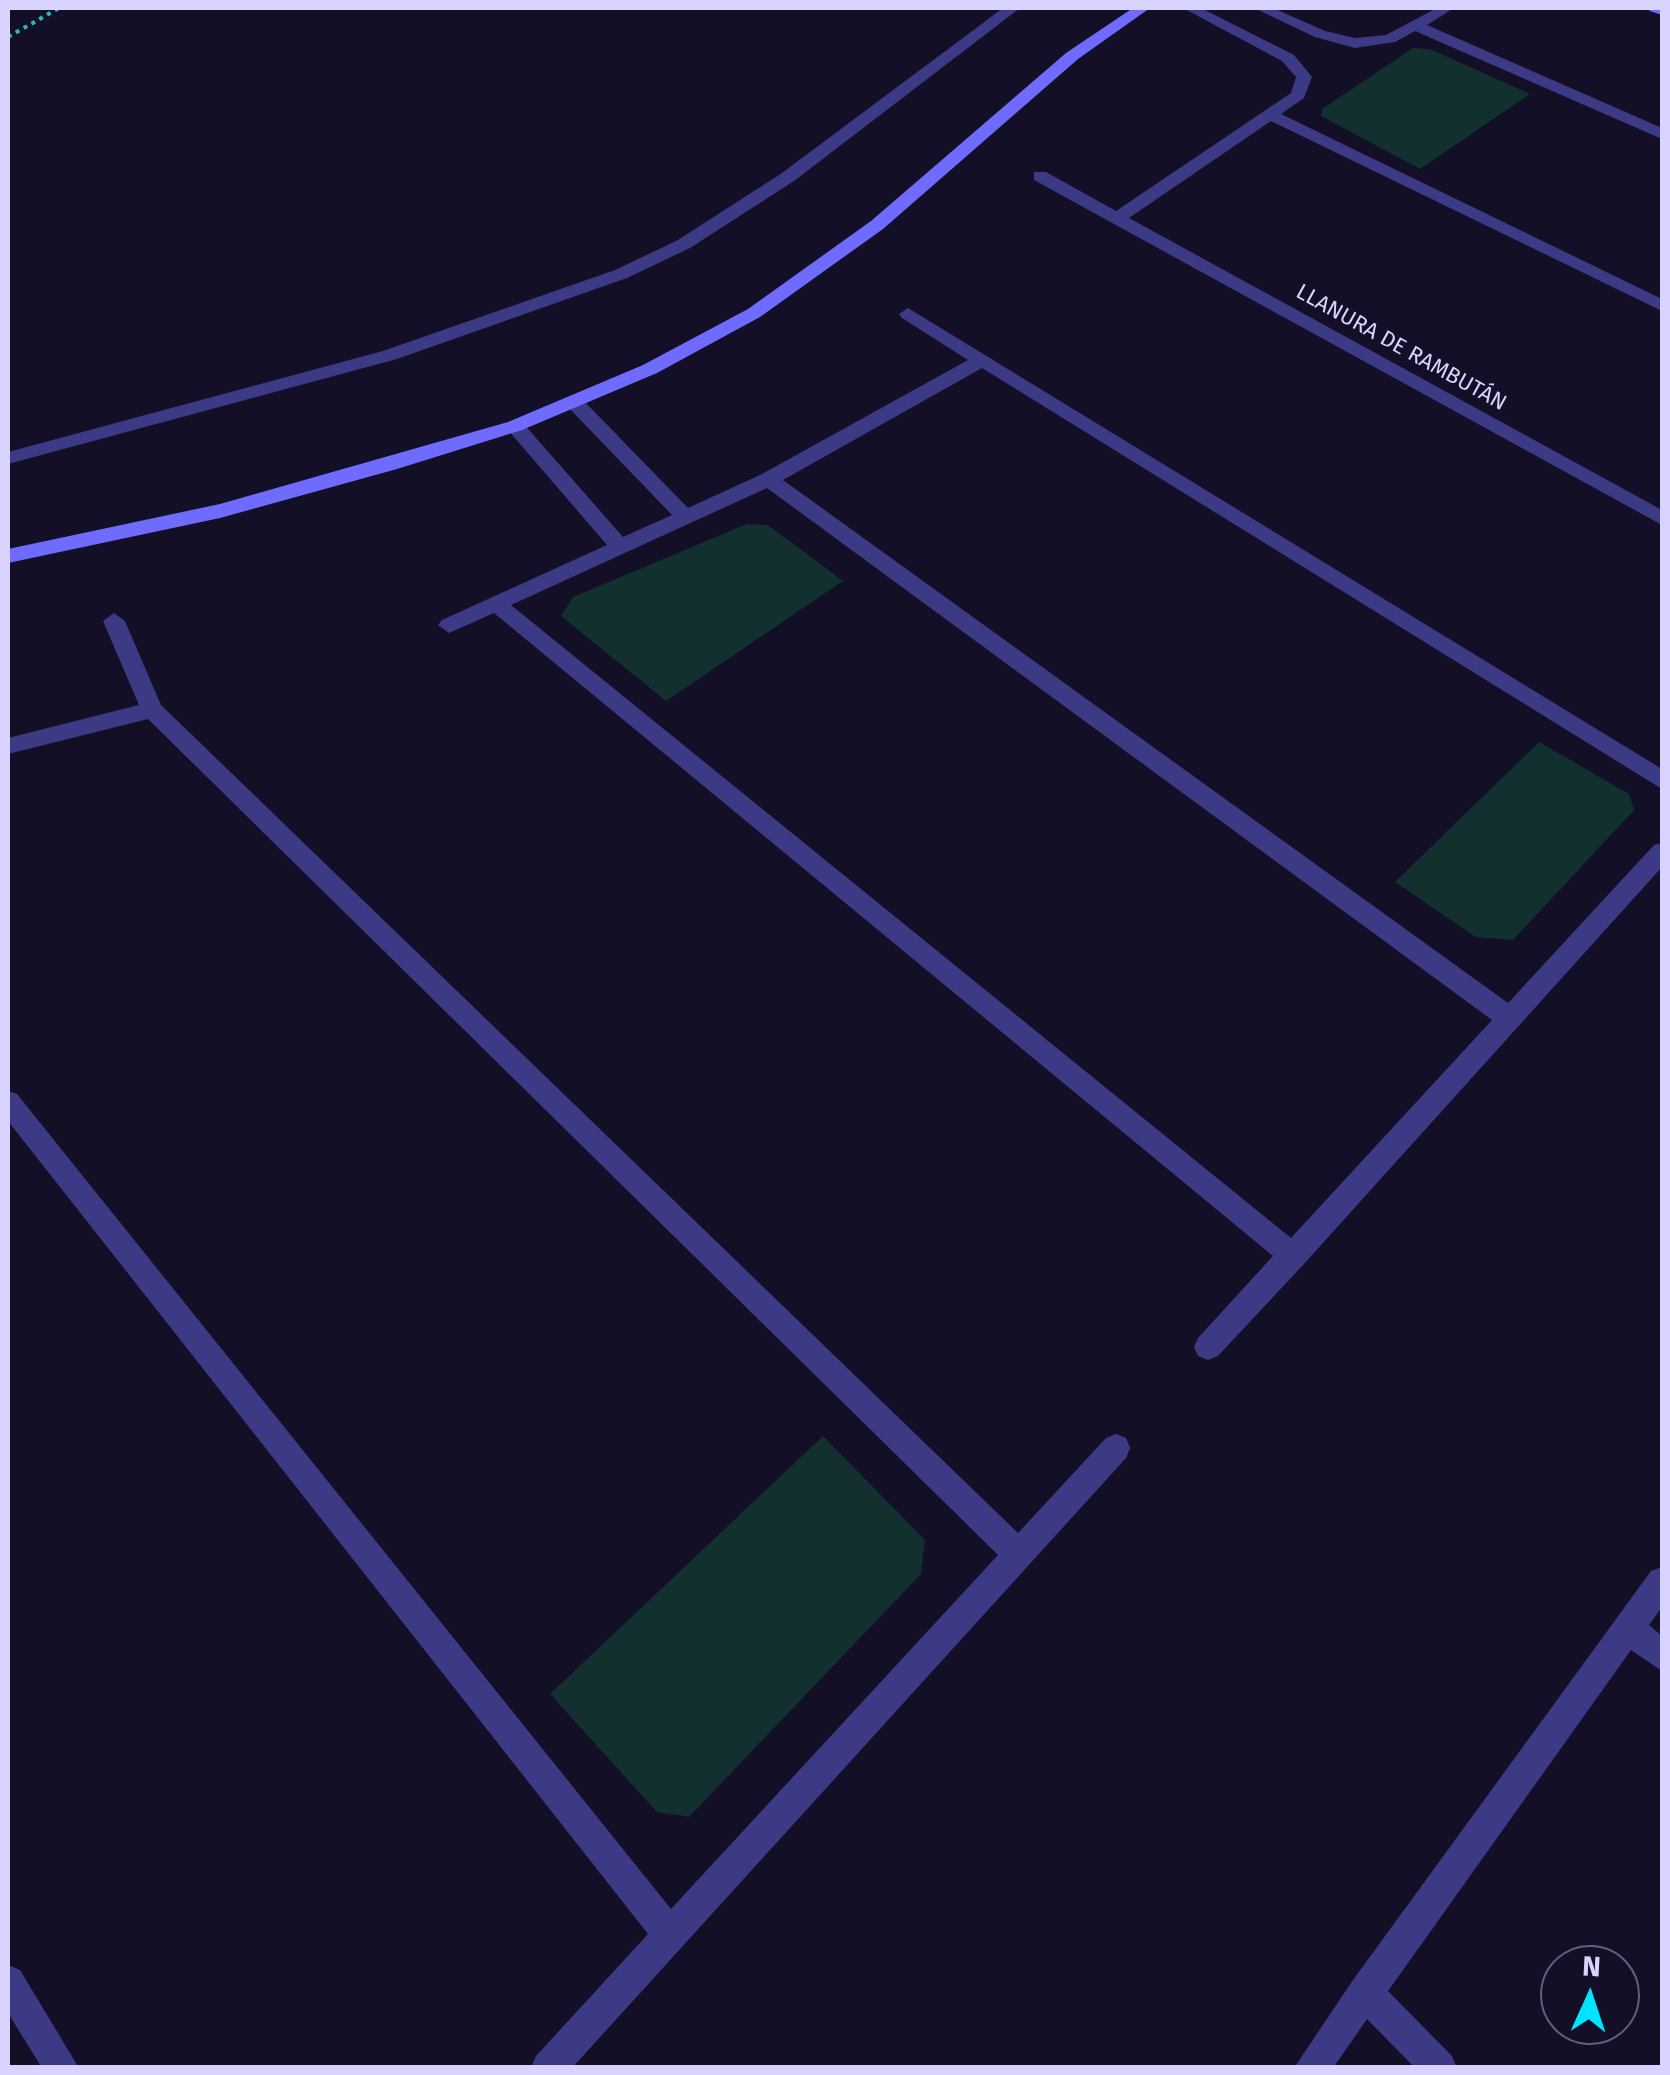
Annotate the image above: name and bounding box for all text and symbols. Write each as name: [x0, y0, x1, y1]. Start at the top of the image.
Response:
street label: LLANURA DE RAMBUTÁN: [1291, 279, 1511, 417]
north arrow: [1540, 1945, 1640, 2045]
text: N: [1581, 1950, 1602, 1984]

